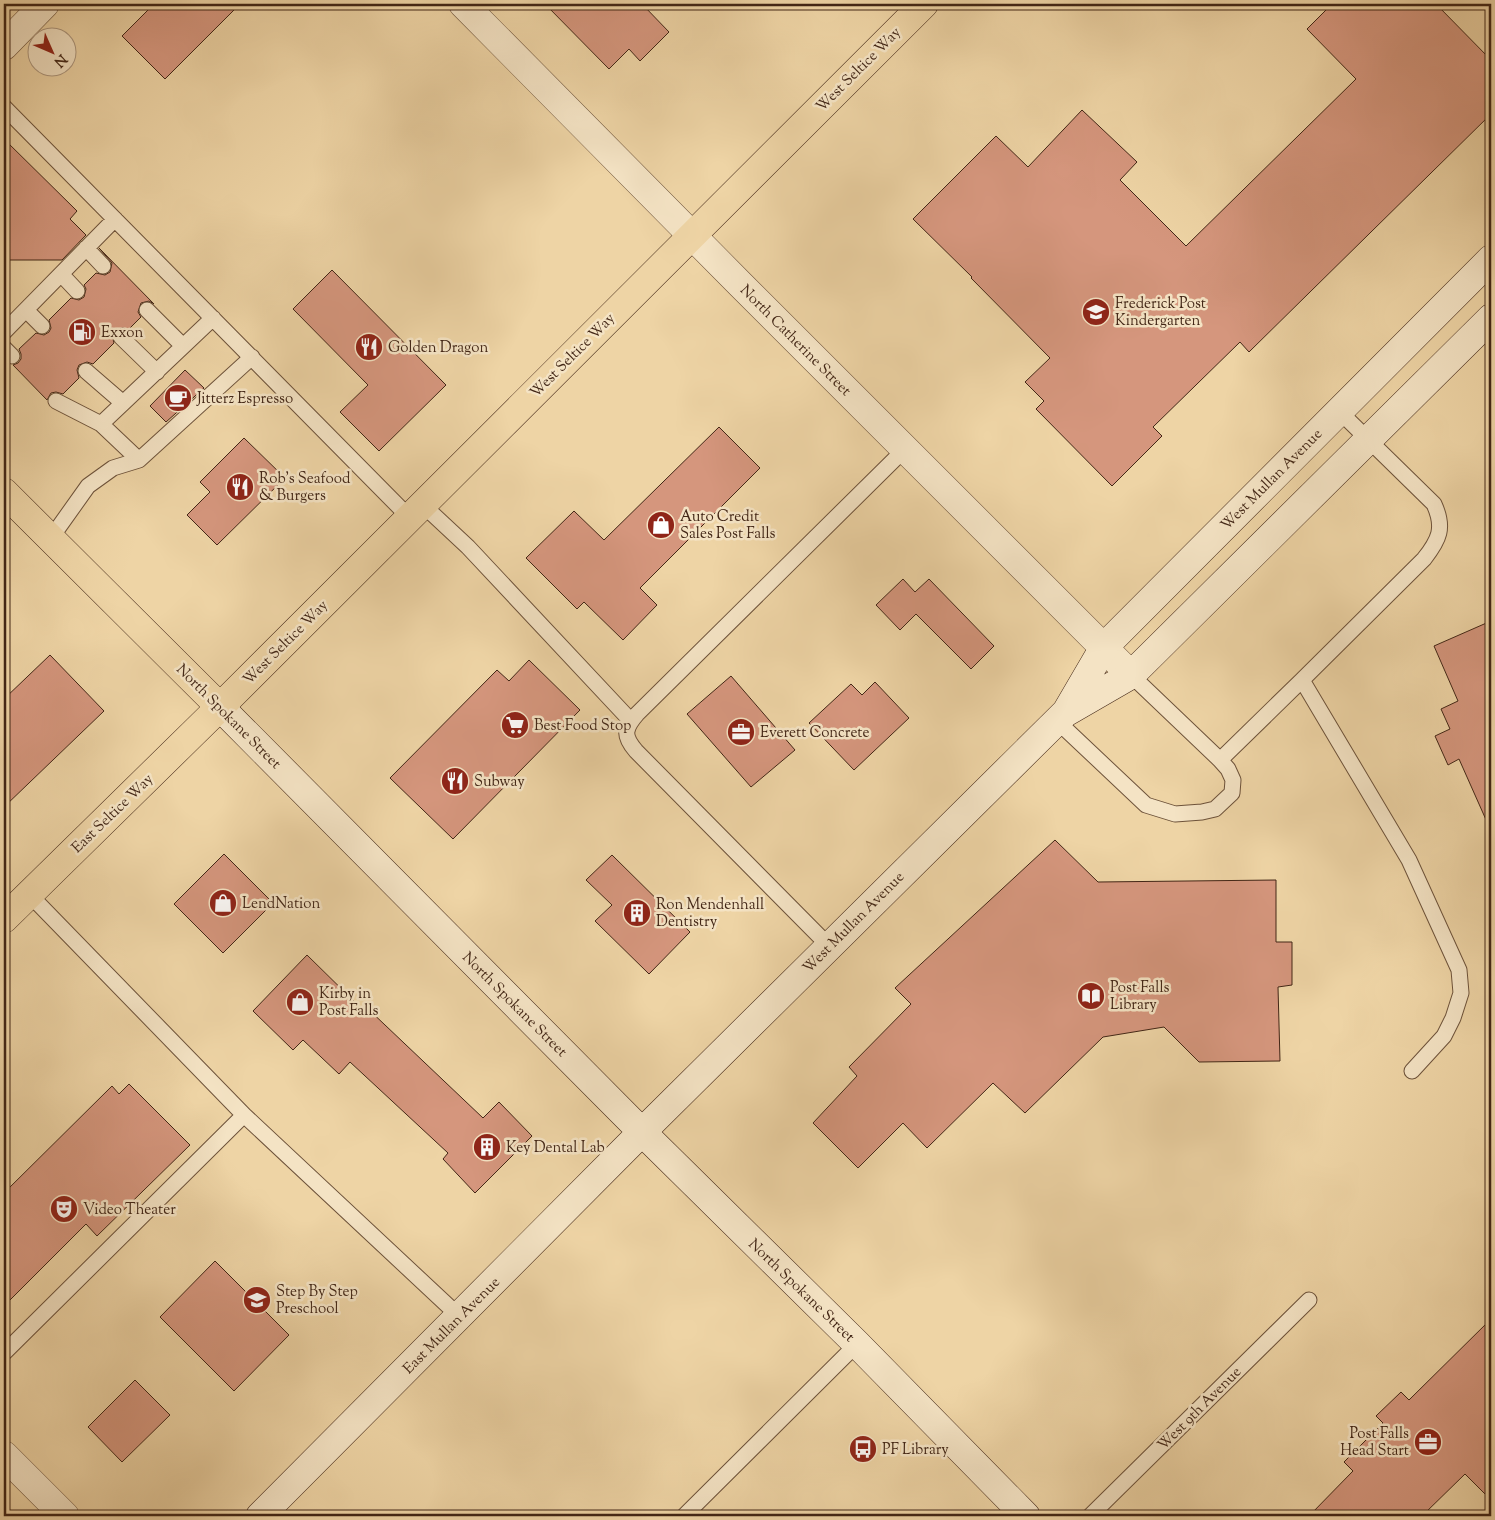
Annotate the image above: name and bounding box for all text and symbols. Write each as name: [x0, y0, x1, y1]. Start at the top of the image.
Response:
street label: West Seltice Way: [812, 22, 907, 117]
north arrow: [28, 28, 78, 78]
text: N: [49, 49, 71, 71]
street label: North Catherine Street: [735, 281, 855, 401]
place label: Frederick Post Kindergarten: [1115, 294, 1206, 332]
school or university icon: Frederick Post Kindergarten: [1081, 297, 1111, 327]
street label: West Seltice Way: [526, 308, 621, 403]
fuel station icon: Exxon: [67, 317, 97, 347]
place label: Exxon: [101, 323, 144, 344]
restaurant icon: Golden Dragon: [354, 332, 384, 362]
place label: Golden Dragon: [388, 338, 488, 359]
cafe icon: Jitterz Espresso: [163, 383, 193, 413]
place label: Jitterz Espresso: [196, 389, 293, 410]
street label: West Mullan Avenue: [1217, 425, 1328, 536]
place label: Rob's Seafood & Burgers: [259, 469, 351, 507]
restaurant icon: Rob's Seafood & Burgers: [225, 472, 255, 502]
place label: Auto Credit Sales Post Falls: [680, 507, 776, 545]
shop icon: Auto Credit Sales Post Falls: [646, 510, 676, 540]
street label: West Seltice Way: [239, 595, 334, 690]
street label: North Spokane Street: [171, 660, 285, 774]
supermarket icon: Best Food Stop: [500, 710, 530, 740]
place label: Best Food Stop: [534, 716, 631, 737]
office icon: Everett Concrete: [726, 717, 756, 747]
place label: Everett Concrete: [760, 723, 870, 744]
restaurant icon: Subway: [440, 766, 470, 796]
street label: East Seltice Way: [68, 769, 159, 859]
place label: Subway: [474, 772, 525, 793]
street label: West Mullan Avenue: [799, 868, 910, 979]
shop icon: LendNation: [208, 888, 238, 918]
place label: LendNation: [242, 894, 320, 915]
place label: Ron Mendenhall Dentistry: [656, 895, 764, 933]
building icon: Ron Mendenhall Dentistry: [622, 898, 652, 928]
street label: North Spokane Street: [457, 948, 571, 1062]
place label: Post Falls Library: [1110, 978, 1170, 1016]
library icon: Post Falls Library: [1076, 981, 1106, 1011]
place label: Kirby in Post Falls: [319, 984, 379, 1022]
shop icon: Kirby in Post Falls: [285, 987, 315, 1017]
building icon: Key Dental Lab: [472, 1132, 502, 1162]
place label: Key Dental Lab: [506, 1138, 605, 1159]
theatre icon: Video Theater: [49, 1194, 79, 1224]
place label: Video Theater: [83, 1200, 176, 1221]
street label: North Spokane Street: [743, 1235, 859, 1348]
street label: East Mullan Avenue: [399, 1273, 505, 1379]
place label: Step By Step Preschool: [276, 1282, 358, 1320]
school or university icon: Step By Step Preschool: [242, 1285, 272, 1315]
street label: West 9th Avenue: [1153, 1362, 1247, 1456]
place label: Post Falls Head Start: [1340, 1424, 1409, 1462]
office icon: Post Falls Head Start: [1413, 1427, 1443, 1457]
bus stop icon: PF Library: [848, 1434, 878, 1464]
place label: PF Library: [882, 1440, 949, 1461]

